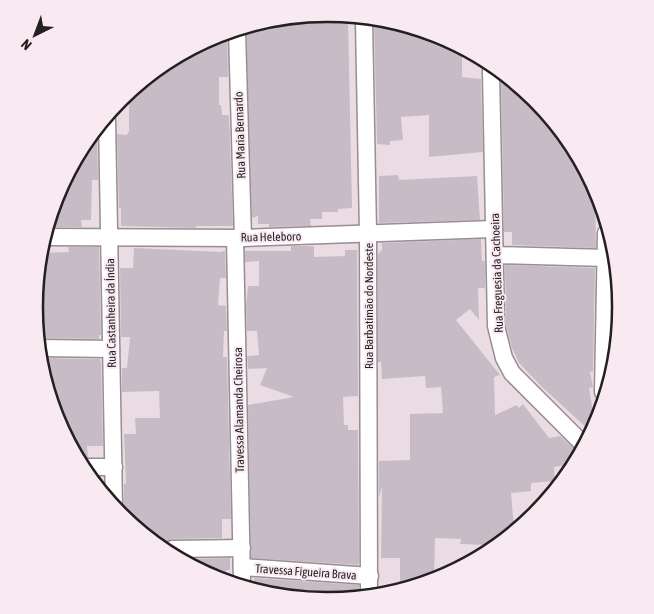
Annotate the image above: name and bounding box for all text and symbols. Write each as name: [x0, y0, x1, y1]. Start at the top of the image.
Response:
north arrow: [10, 10, 60, 60]
text: N: [18, 36, 35, 53]
street label: Rua Maria Bernardo: [231, 91, 249, 179]
street label: Rua Freguesia da Cachoeira: [488, 213, 506, 333]
street label: Rua Heleboro: [241, 229, 302, 245]
street label: Rua Barbatimão do Nordeste: [362, 243, 376, 369]
street label: Rua Castanheira da Índia: [103, 258, 119, 368]
street label: Travessa Alamanda Cheirosa: [231, 347, 247, 473]
street label: Travessa Figueira Brava: [255, 561, 357, 583]

